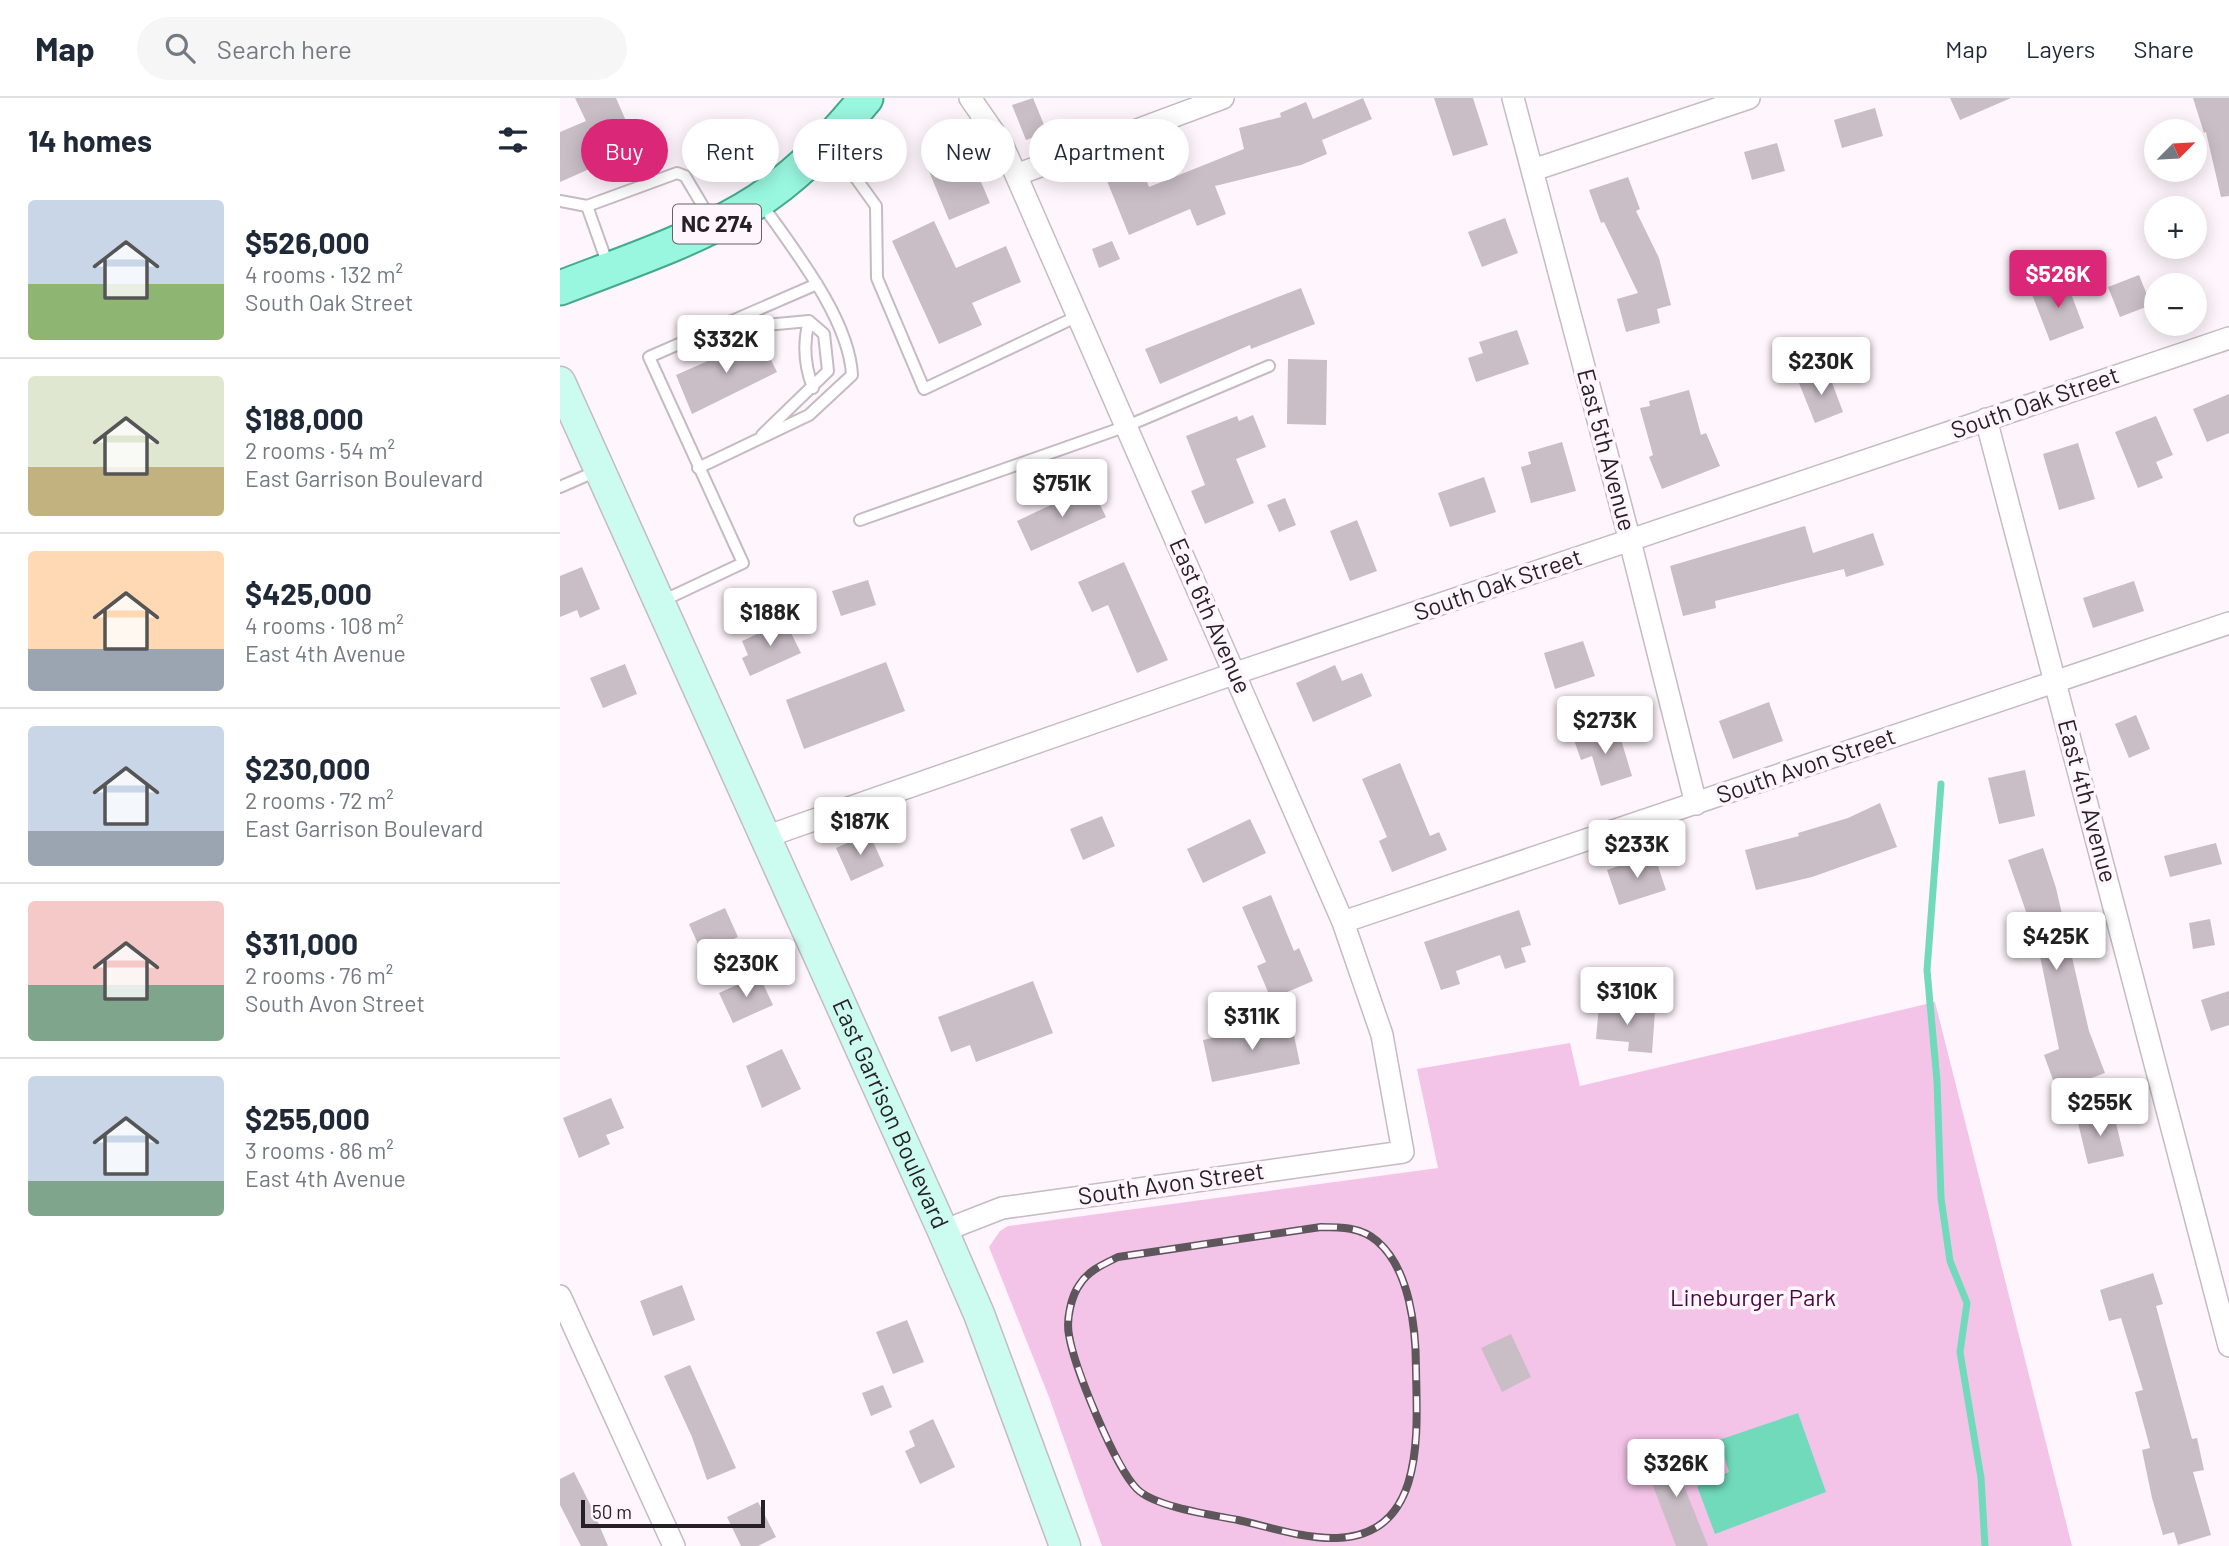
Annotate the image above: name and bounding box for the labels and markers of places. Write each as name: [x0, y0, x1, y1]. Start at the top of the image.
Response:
pin: $526K: [2009, 250, 2107, 310]
pin: $332K: [677, 316, 775, 375]
pin: $230K: [1772, 338, 1870, 397]
pin: $751K: [1013, 460, 1111, 519]
pin: $188K: [721, 588, 819, 648]
pin: $273K: [1556, 696, 1654, 756]
pin: $187K: [811, 798, 909, 857]
pin: $233K: [1588, 820, 1686, 880]
pin: $425K: [2007, 912, 2105, 972]
pin: $230K: [697, 940, 795, 999]
pin: $310K: [1578, 968, 1676, 1027]
pin: $311K: [1203, 992, 1301, 1052]
pin: $255K: [2051, 1079, 2149, 1138]
pin: $326K: [1627, 1440, 1725, 1499]

